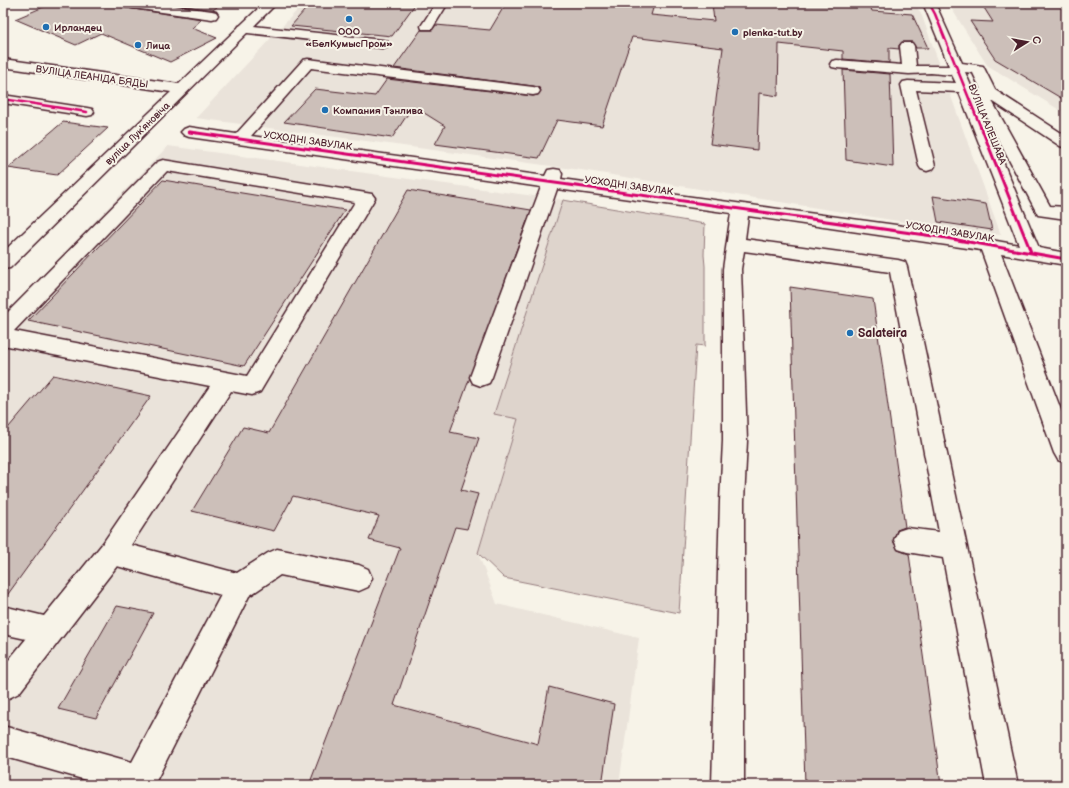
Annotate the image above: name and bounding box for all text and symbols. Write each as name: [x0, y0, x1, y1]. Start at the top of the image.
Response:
marker: ООО «БелКумысПром»: [344, 14, 354, 24]
marker: Ирландец: [41, 22, 51, 32]
place label: Ирландец: [54, 22, 102, 34]
north arrow: [1007, 22, 1047, 62]
place label: ООО «БелКумысПром»: [305, 26, 393, 50]
marker: plenka-tut.by: [730, 27, 740, 37]
place label: plenka-tut.by: [743, 27, 803, 39]
text: С: [1029, 35, 1044, 46]
marker: Лица: [133, 40, 143, 50]
place label: Лица: [145, 40, 170, 52]
street label: ВУЛІЦА ЛЕАНІДА БЯДЫ: [35, 63, 149, 91]
street label: ВУЛІЦА АЛЕШАВА: [965, 82, 1009, 167]
street label: вуліца Лукʼяновіча: [103, 100, 173, 168]
marker: Компания Тэнлива: [320, 105, 330, 115]
place label: Компания Тэнлива: [333, 105, 423, 117]
street label: УСХОДНІ ЗАВУЛАК: [263, 129, 354, 153]
street label: УСХОДНІ ЗАВУЛАК: [584, 174, 675, 198]
street label: УСХОДНІ ЗАВУЛАК: [905, 219, 996, 245]
place label: Salateira: [858, 326, 907, 341]
marker: Salateira: [845, 328, 855, 338]

